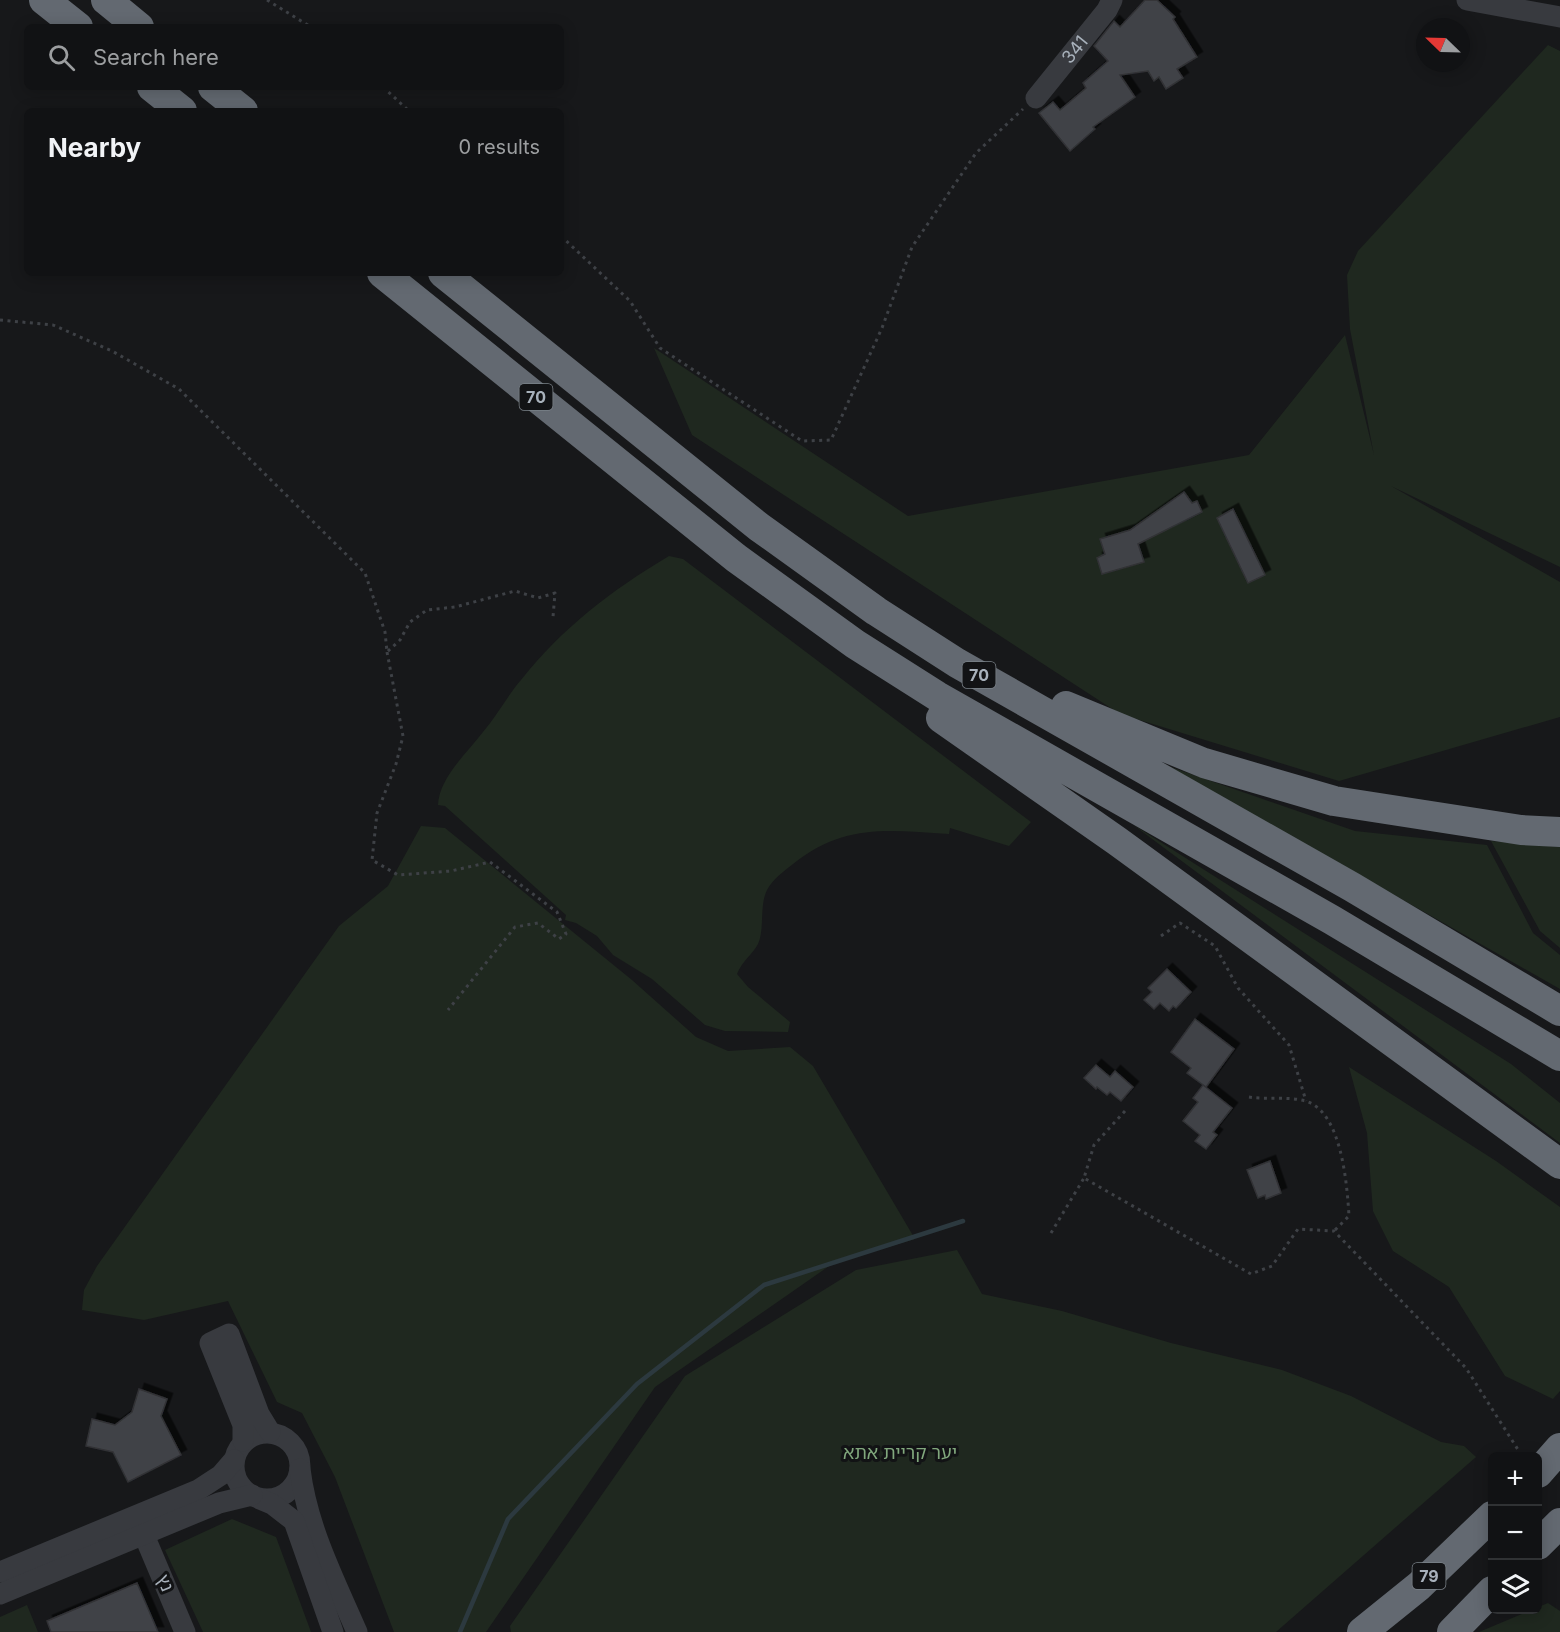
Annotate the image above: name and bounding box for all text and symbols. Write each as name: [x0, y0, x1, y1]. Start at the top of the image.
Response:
north arrow: [1416, 18, 1470, 72]
search box: [24, 24, 564, 90]
street label: 341: [1057, 31, 1092, 68]
icon: search: [45, 41, 78, 74]
text: Search here: [93, 44, 219, 70]
text: Nearby: [48, 132, 141, 163]
text: 0 results: [458, 135, 540, 159]
road number: 70: [520, 384, 552, 410]
road number: 70: [962, 662, 996, 688]
park label: יער קריית אתא: [843, 1442, 957, 1463]
map controls: [1488, 1452, 1542, 1614]
button: +: [1488, 1452, 1542, 1506]
button: −: [1488, 1506, 1542, 1560]
button: layers: [1488, 1560, 1542, 1614]
road number: 79: [1412, 1563, 1446, 1589]
street label: נץ: [153, 1571, 178, 1594]

